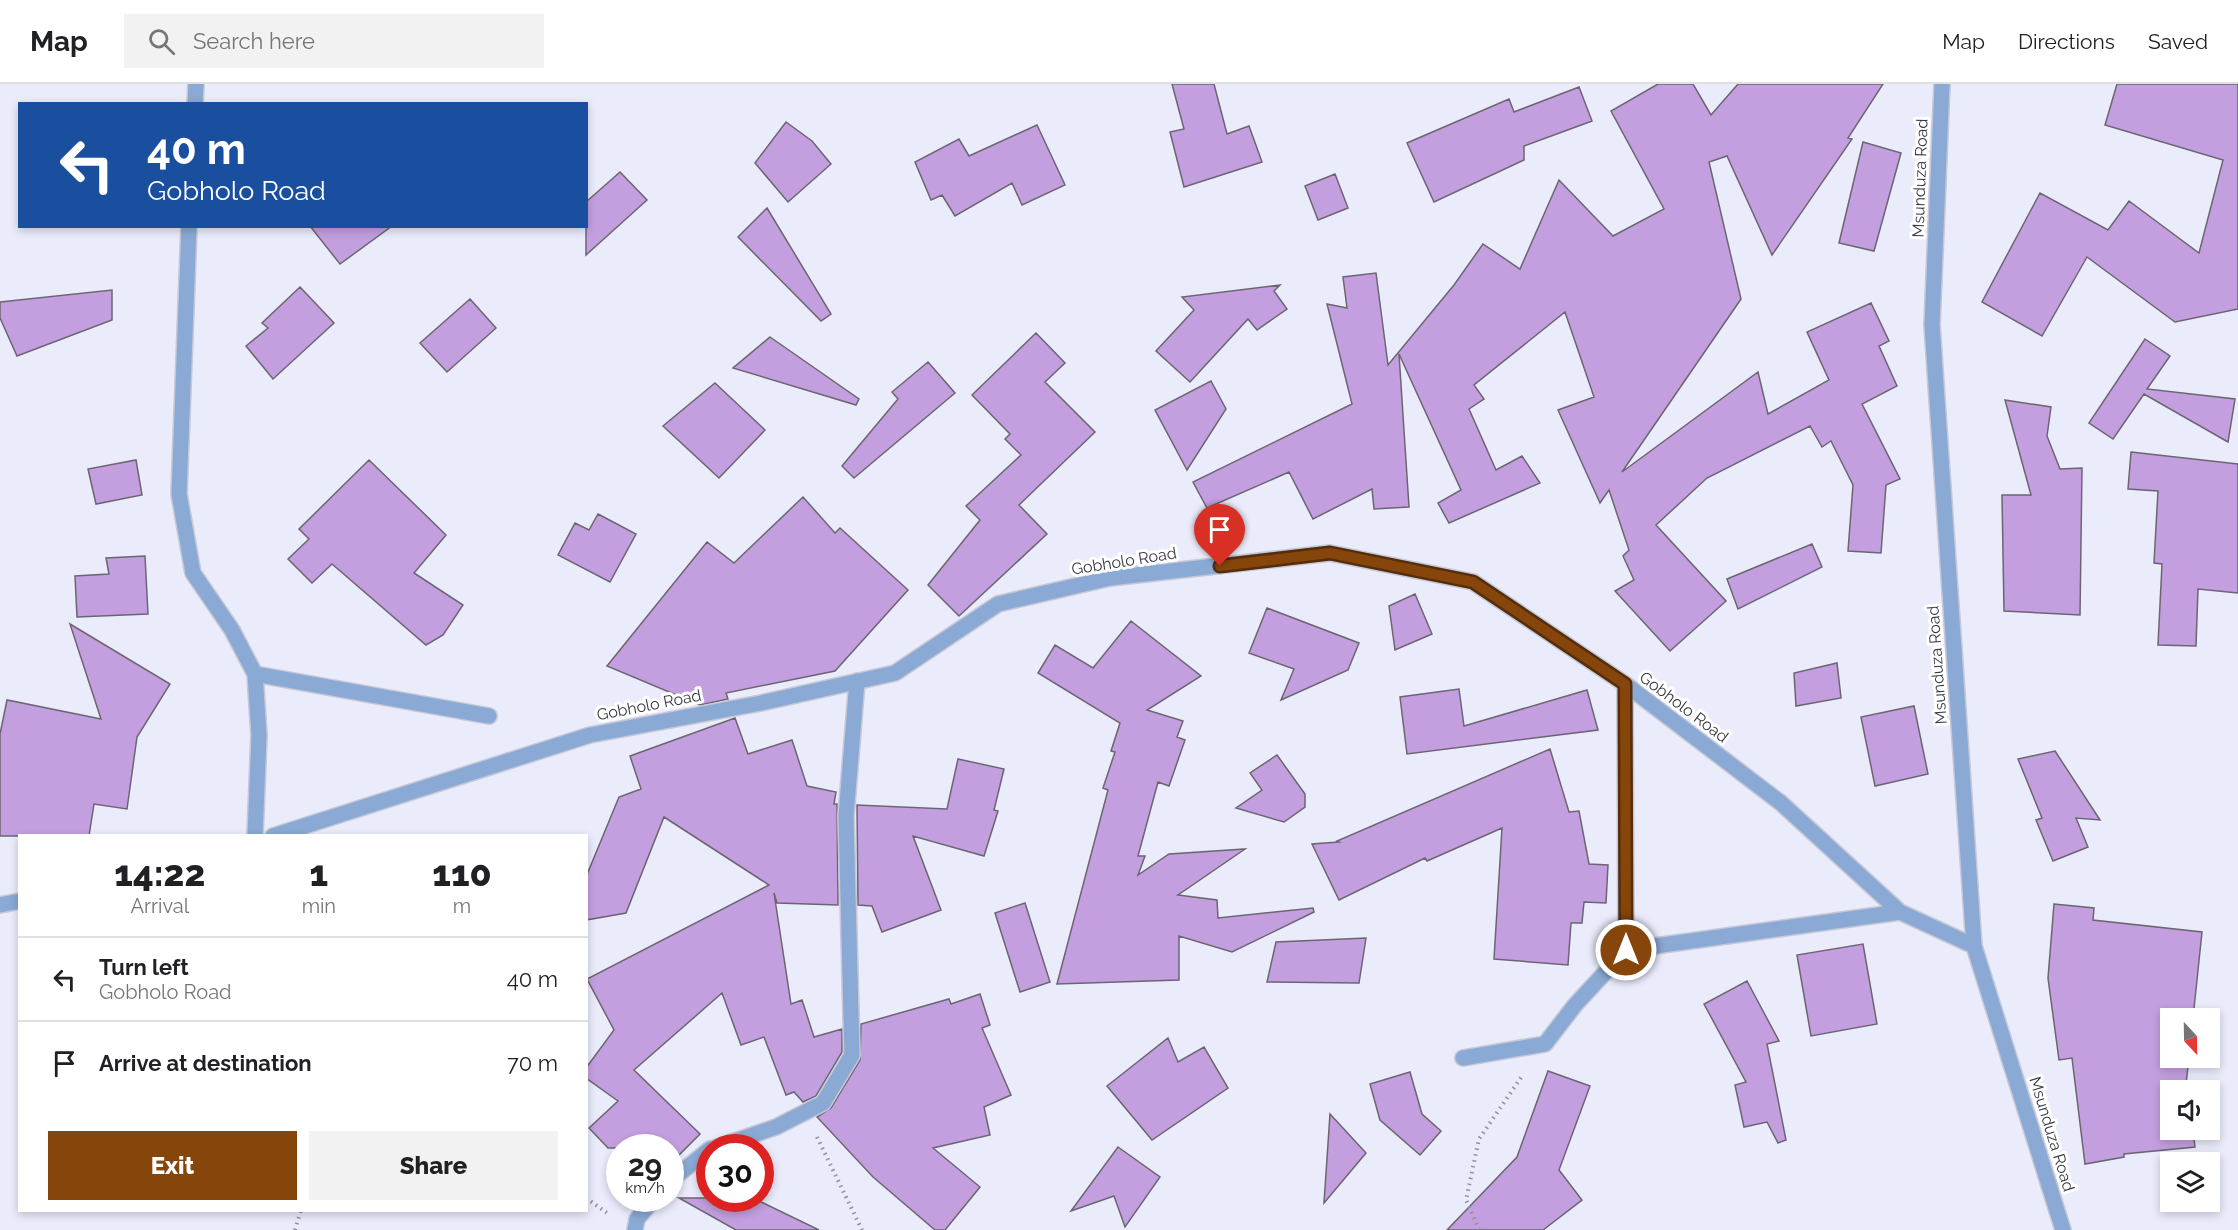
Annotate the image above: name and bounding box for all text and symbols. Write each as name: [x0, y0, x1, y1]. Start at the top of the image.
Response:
search box: [124, 14, 544, 68]
text: Map: [30, 25, 88, 58]
icon: search: [145, 25, 178, 58]
text: Search here: [193, 28, 315, 54]
text: Map: [1942, 29, 1985, 54]
text: Directions: [2018, 29, 2115, 54]
text: Saved: [2148, 29, 2208, 54]
street label: Msunduza Road: [1908, 118, 1932, 238]
text: 40 m: [147, 125, 246, 174]
icon: left: [48, 126, 126, 204]
text: Gobholo Road: [147, 175, 326, 206]
pin: [1194, 504, 1245, 566]
icon: arrive: [1203, 513, 1236, 546]
street label: Gobholo Road: [1070, 543, 1178, 579]
street label: Msunduza Road: [1923, 605, 1951, 725]
street label: Gobholo Road: [1636, 668, 1732, 747]
street label: Gobholo Road: [595, 686, 703, 724]
text: 14:22: [114, 852, 205, 894]
text: 1: [310, 852, 328, 894]
text: 110: [432, 852, 492, 894]
text: Arrival: [130, 894, 189, 918]
text: min: [302, 894, 336, 918]
text: m: [453, 894, 471, 918]
position arrow: [1594, 918, 1658, 982]
text: Turn left: [99, 954, 189, 980]
icon: left: [48, 963, 81, 996]
text: 40 m: [507, 966, 558, 992]
text: Gobholo Road: [99, 980, 232, 1004]
north arrow: [2160, 1008, 2220, 1068]
map controls: [2160, 1008, 2220, 1212]
icon: arrive: [48, 1047, 81, 1080]
text: Arrive at destination: [99, 1050, 312, 1076]
text: 70 m: [507, 1050, 558, 1076]
street label: Msunduza Road: [2026, 1074, 2078, 1194]
button: sound: [2160, 1080, 2220, 1140]
button: Exit: [48, 1131, 297, 1200]
button: Share: [309, 1131, 558, 1200]
speed limit sign: 30: [696, 1134, 774, 1212]
text: 29: [628, 1148, 662, 1183]
button: layers: [2160, 1152, 2220, 1212]
text: km/h: [625, 1179, 665, 1197]

